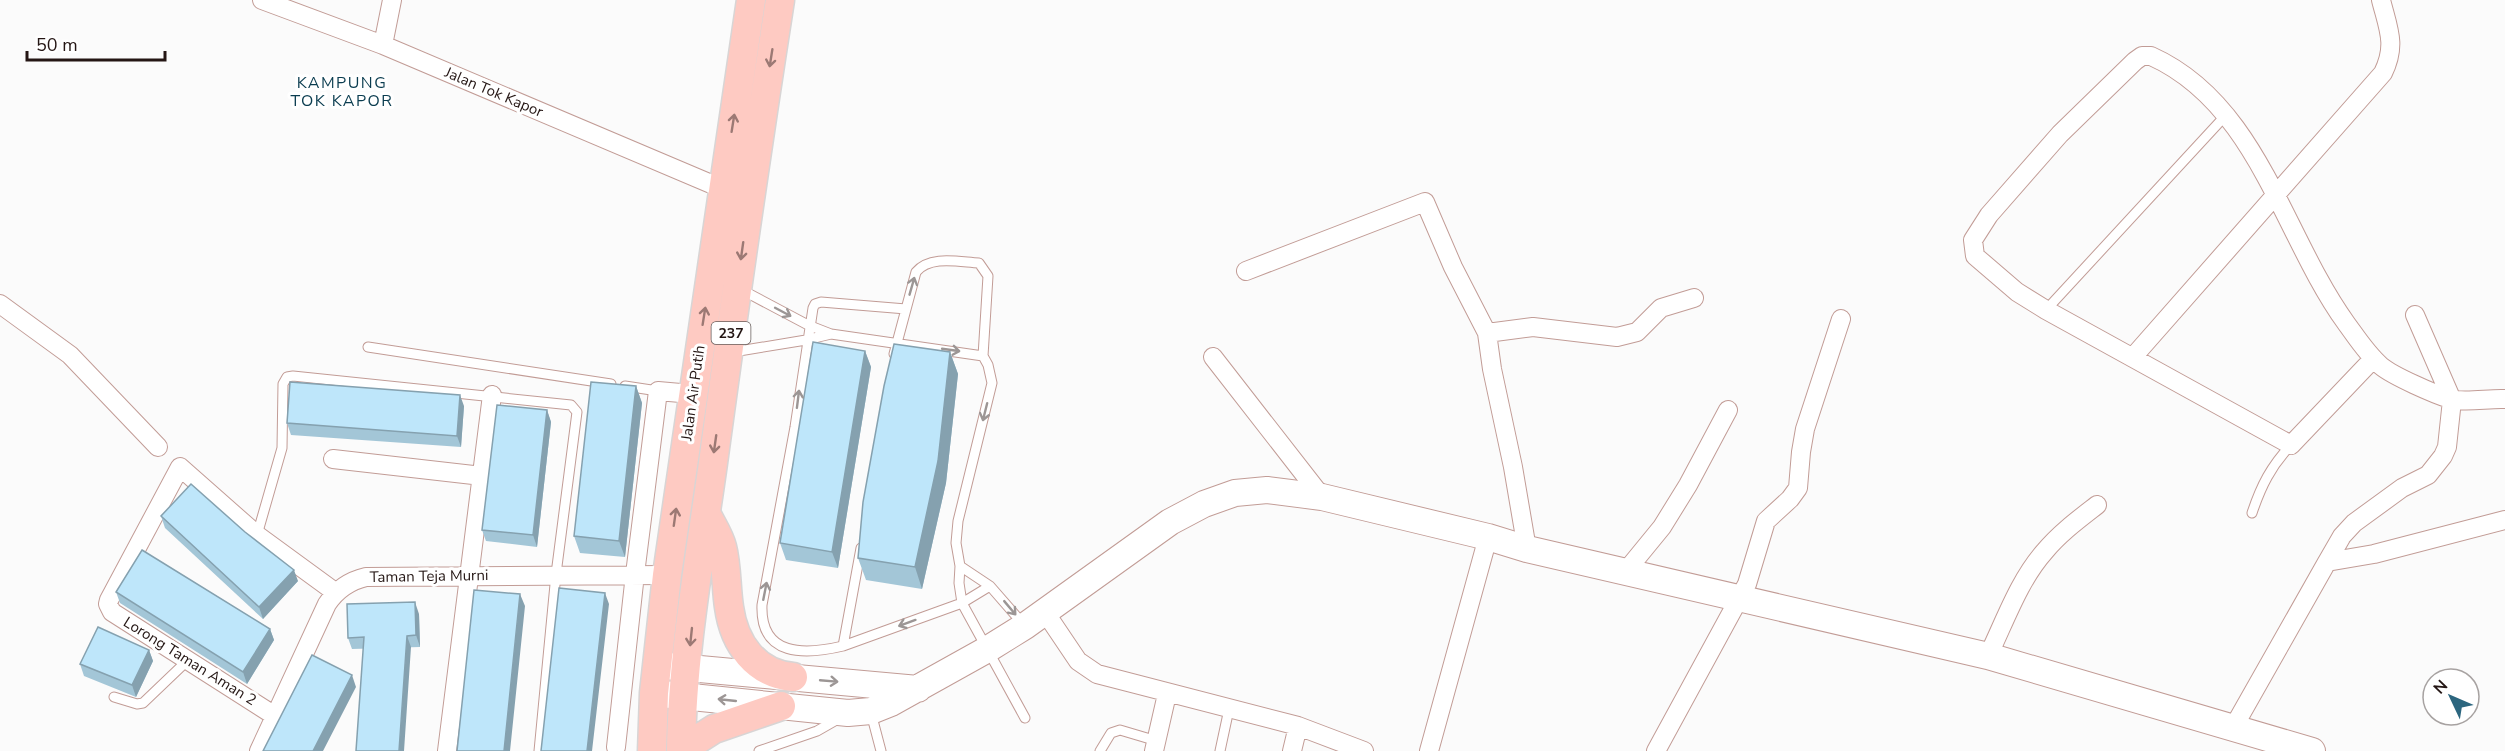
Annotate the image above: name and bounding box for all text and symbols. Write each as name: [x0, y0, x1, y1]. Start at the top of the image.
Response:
scale bar: [27, 24, 165, 62]
text: 50 m: [36, 33, 78, 57]
one-way arrow: [766, 47, 777, 67]
street label: Jalan Tok Kapor: [441, 62, 547, 122]
district label: KAMPUNG TOK KAPOR: [290, 72, 394, 112]
one-way arrow: [727, 114, 738, 133]
one-way arrow: [736, 240, 747, 260]
one-way arrow: [907, 277, 919, 296]
one-way arrow: [699, 306, 710, 326]
one-way arrow: [774, 307, 792, 318]
road number: 237: [712, 322, 750, 344]
street label: Jalan Air Putih: [676, 344, 710, 443]
one-way arrow: [941, 344, 961, 355]
one-way arrow: [793, 389, 804, 409]
one-way arrow: [978, 402, 990, 421]
one-way arrow: [710, 433, 721, 453]
one-way arrow: [670, 507, 681, 527]
street label: Taman Teja Murni: [369, 565, 489, 587]
one-way arrow: [760, 581, 771, 601]
one-way arrow: [1003, 600, 1016, 616]
street label: Lorong Taman Aman 2: [120, 612, 260, 710]
one-way arrow: [898, 619, 917, 630]
one-way arrow: [685, 627, 696, 647]
north arrow: [2421, 667, 2481, 727]
text: N: [2429, 675, 2453, 699]
one-way arrow: [819, 676, 839, 687]
one-way arrow: [718, 694, 738, 705]

